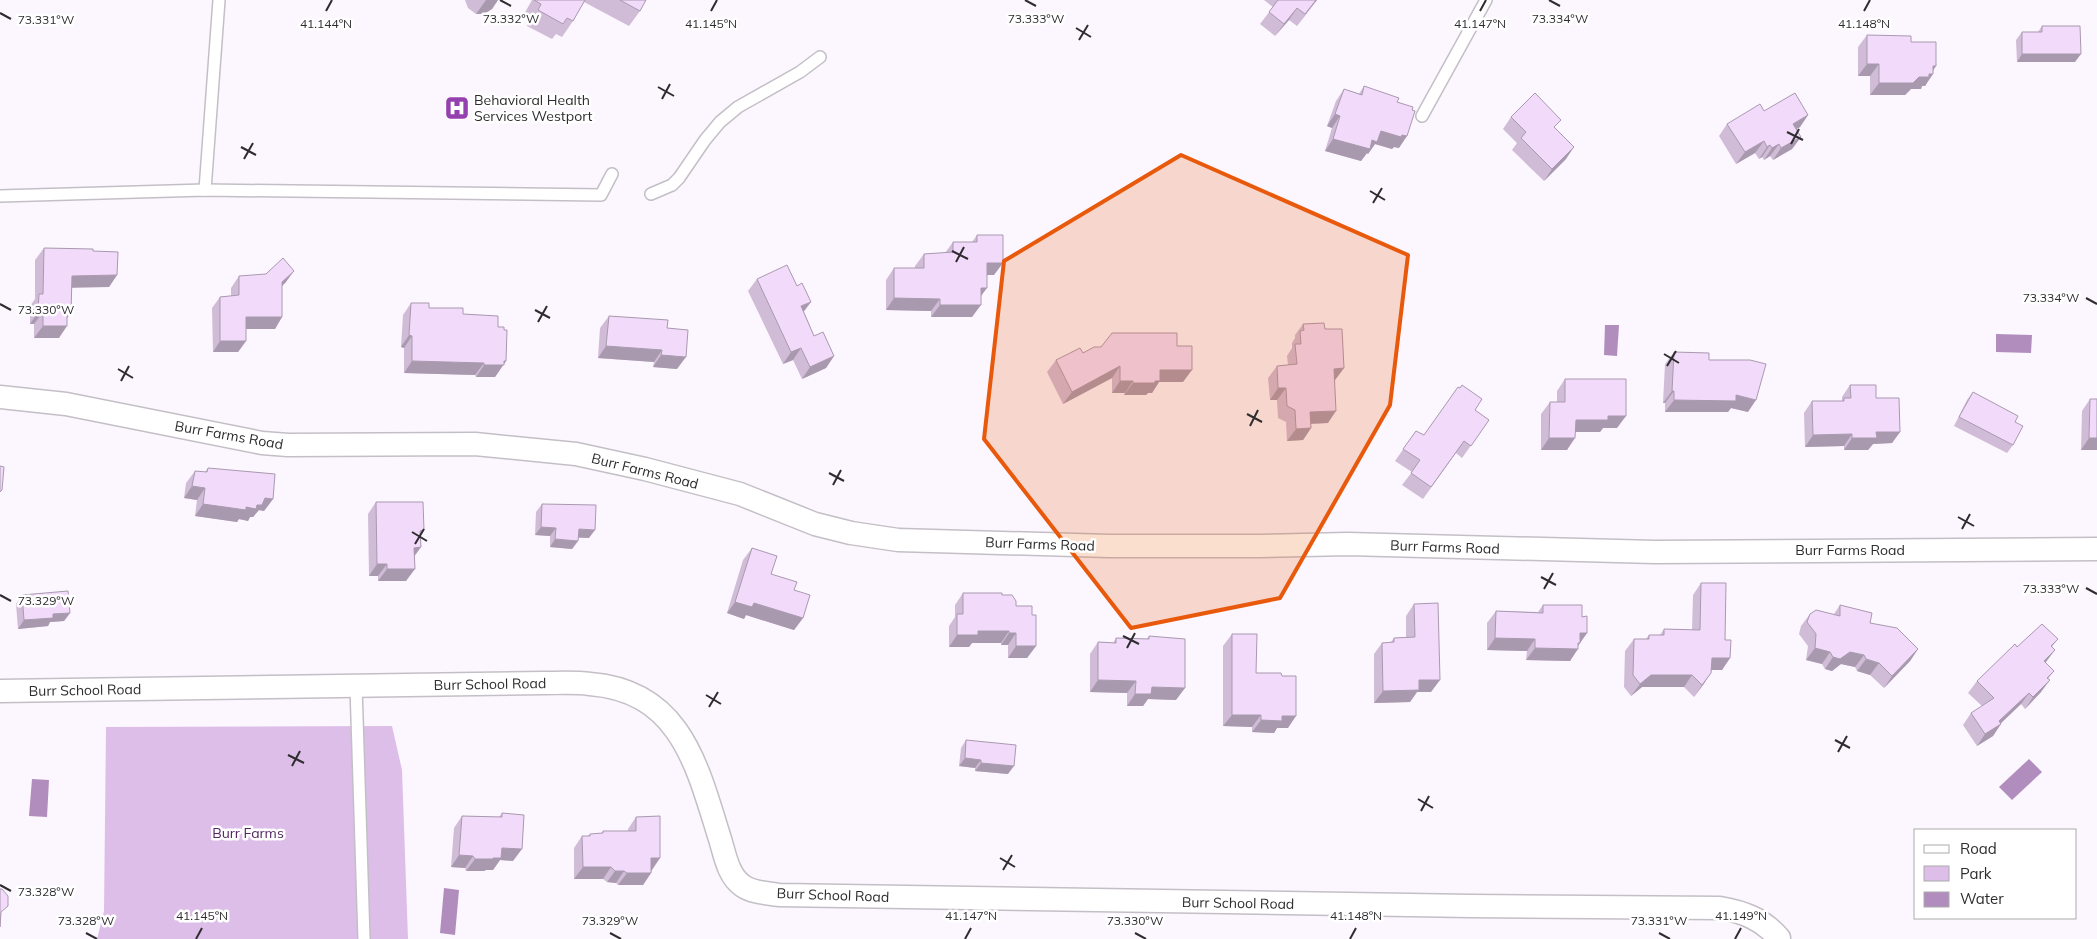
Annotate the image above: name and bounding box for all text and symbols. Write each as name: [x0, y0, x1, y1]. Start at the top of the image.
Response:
text: 73.332°W: [483, 11, 539, 26]
text: 73.333°W: [1008, 11, 1064, 26]
text: 73.334°W: [1532, 11, 1588, 26]
text: 73.331°W: [18, 12, 74, 27]
text: 41.144°N: [300, 16, 352, 31]
text: 41.145°N: [685, 16, 737, 31]
text: 41.147°N: [1454, 16, 1506, 31]
text: 41.148°N: [1838, 16, 1890, 31]
place label: Behavioral Health Services Westport: [474, 91, 593, 125]
hospital icon: Behavioral Health Services Westport: [444, 95, 470, 121]
text: 73.334°W: [2023, 290, 2079, 305]
text: 73.330°W: [18, 302, 74, 317]
street label: Burr Farms Road: [173, 417, 285, 453]
street label: Burr Farms Road: [590, 449, 700, 493]
street label: Burr Farms Road: [985, 533, 1095, 555]
street label: Burr Farms Road: [1390, 536, 1500, 558]
street label: Burr Farms Road: [1795, 541, 1905, 559]
text: 73.333°W: [2023, 581, 2079, 596]
text: 73.329°W: [18, 593, 74, 608]
street label: Burr School Road: [434, 674, 546, 694]
street label: Burr School Road: [29, 680, 141, 700]
park label: Burr Farms: [212, 824, 284, 842]
legend: [1914, 829, 2077, 919]
text: Road: [1960, 839, 1997, 858]
text: Park: [1960, 864, 1992, 883]
text: 73.328°W: [18, 884, 74, 899]
street label: Burr School Road: [776, 884, 890, 906]
text: Water: [1960, 889, 2004, 908]
street label: Burr School Road: [1182, 893, 1294, 913]
text: 41.145°N: [176, 908, 228, 923]
text: 41.147°N: [945, 908, 997, 923]
text: 41.148°N: [1330, 908, 1382, 923]
text: 41.149°N: [1715, 908, 1767, 923]
text: 73.328°W: [58, 913, 114, 928]
text: 73.329°W: [582, 913, 638, 928]
text: 73.330°W: [1107, 913, 1163, 928]
text: 73.331°W: [1631, 913, 1687, 928]

